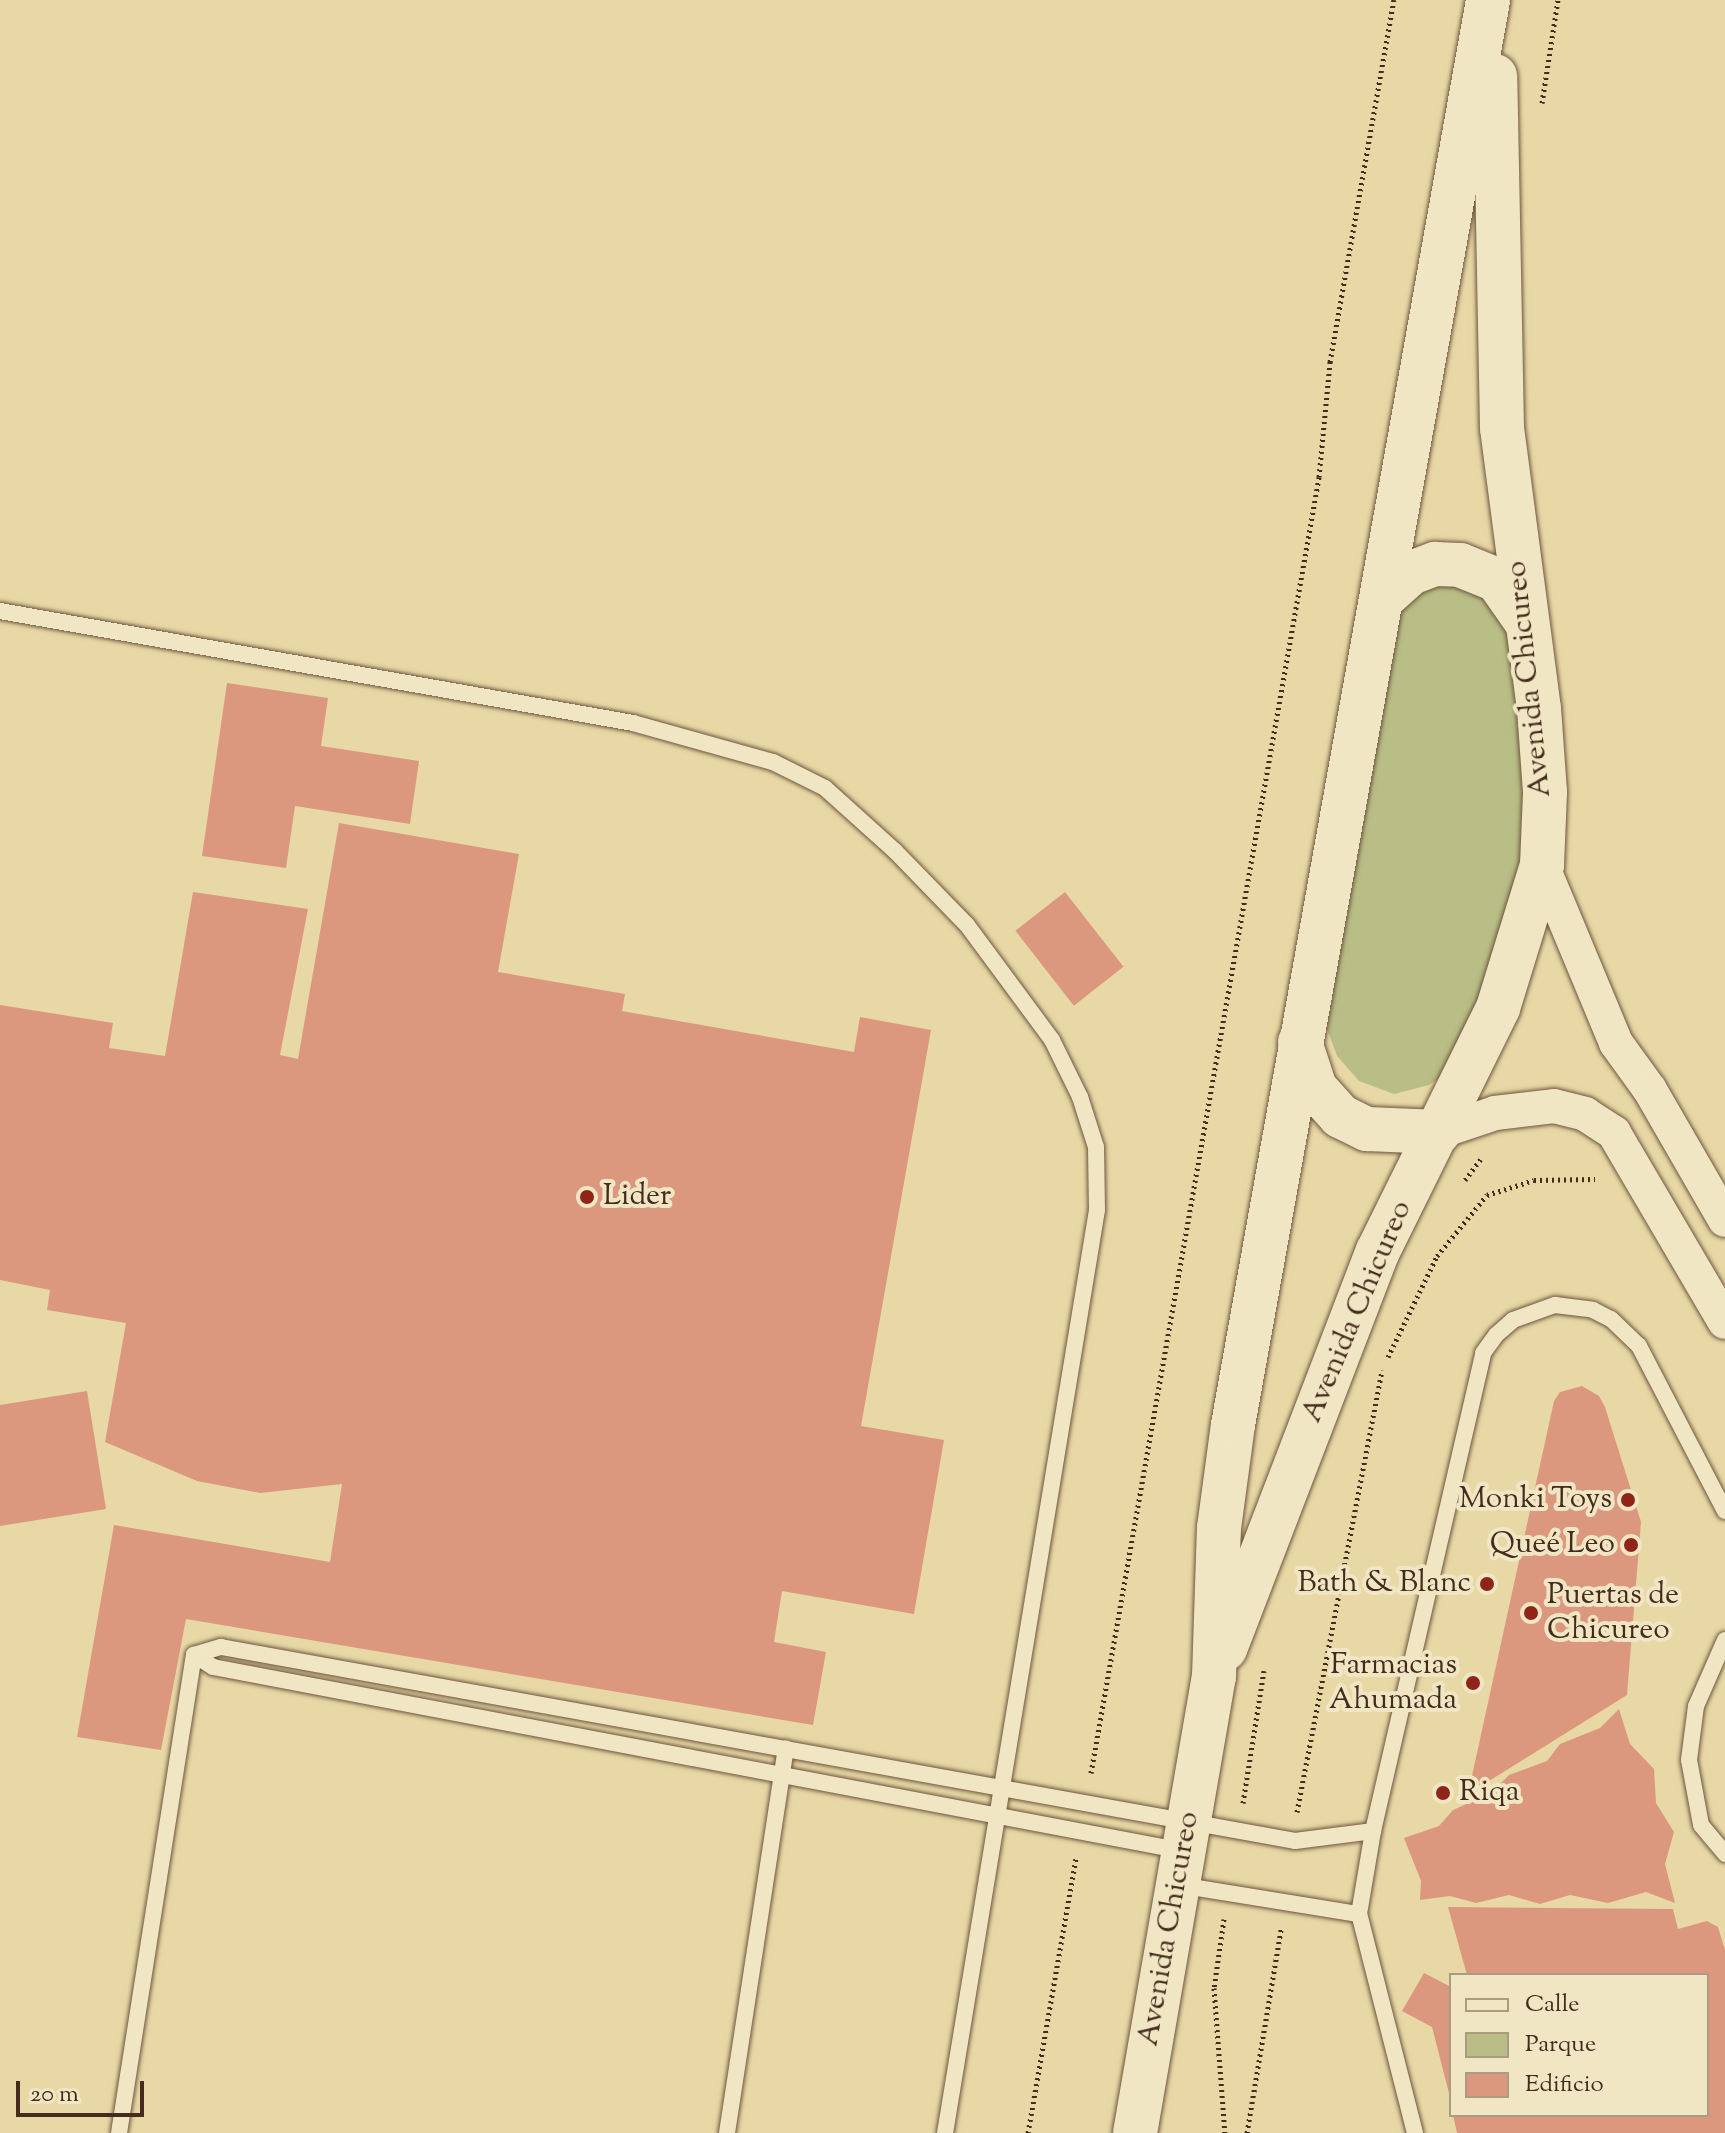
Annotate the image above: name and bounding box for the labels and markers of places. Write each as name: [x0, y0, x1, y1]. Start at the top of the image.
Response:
place label: Lider: [603, 1179, 671, 1215]
marker: Lider: [578, 1188, 596, 1206]
place label: Monki Toys: [1459, 1482, 1612, 1518]
marker: Monki Toys: [1619, 1491, 1637, 1509]
place label: Queé Leo: [1490, 1527, 1615, 1563]
marker: Queé Leo: [1622, 1536, 1640, 1554]
place label: Bath & Blanc: [1298, 1566, 1471, 1602]
marker: Bath & Blanc: [1478, 1575, 1496, 1593]
place label: Puertas de Chicureo: [1547, 1578, 1679, 1648]
marker: Puertas de Chicureo: [1522, 1604, 1540, 1622]
place label: Farmacias Ahumada: [1329, 1648, 1457, 1718]
marker: Farmacias Ahumada: [1464, 1674, 1482, 1692]
place label: Riqa: [1459, 1775, 1520, 1811]
marker: Riqa: [1434, 1784, 1452, 1802]

